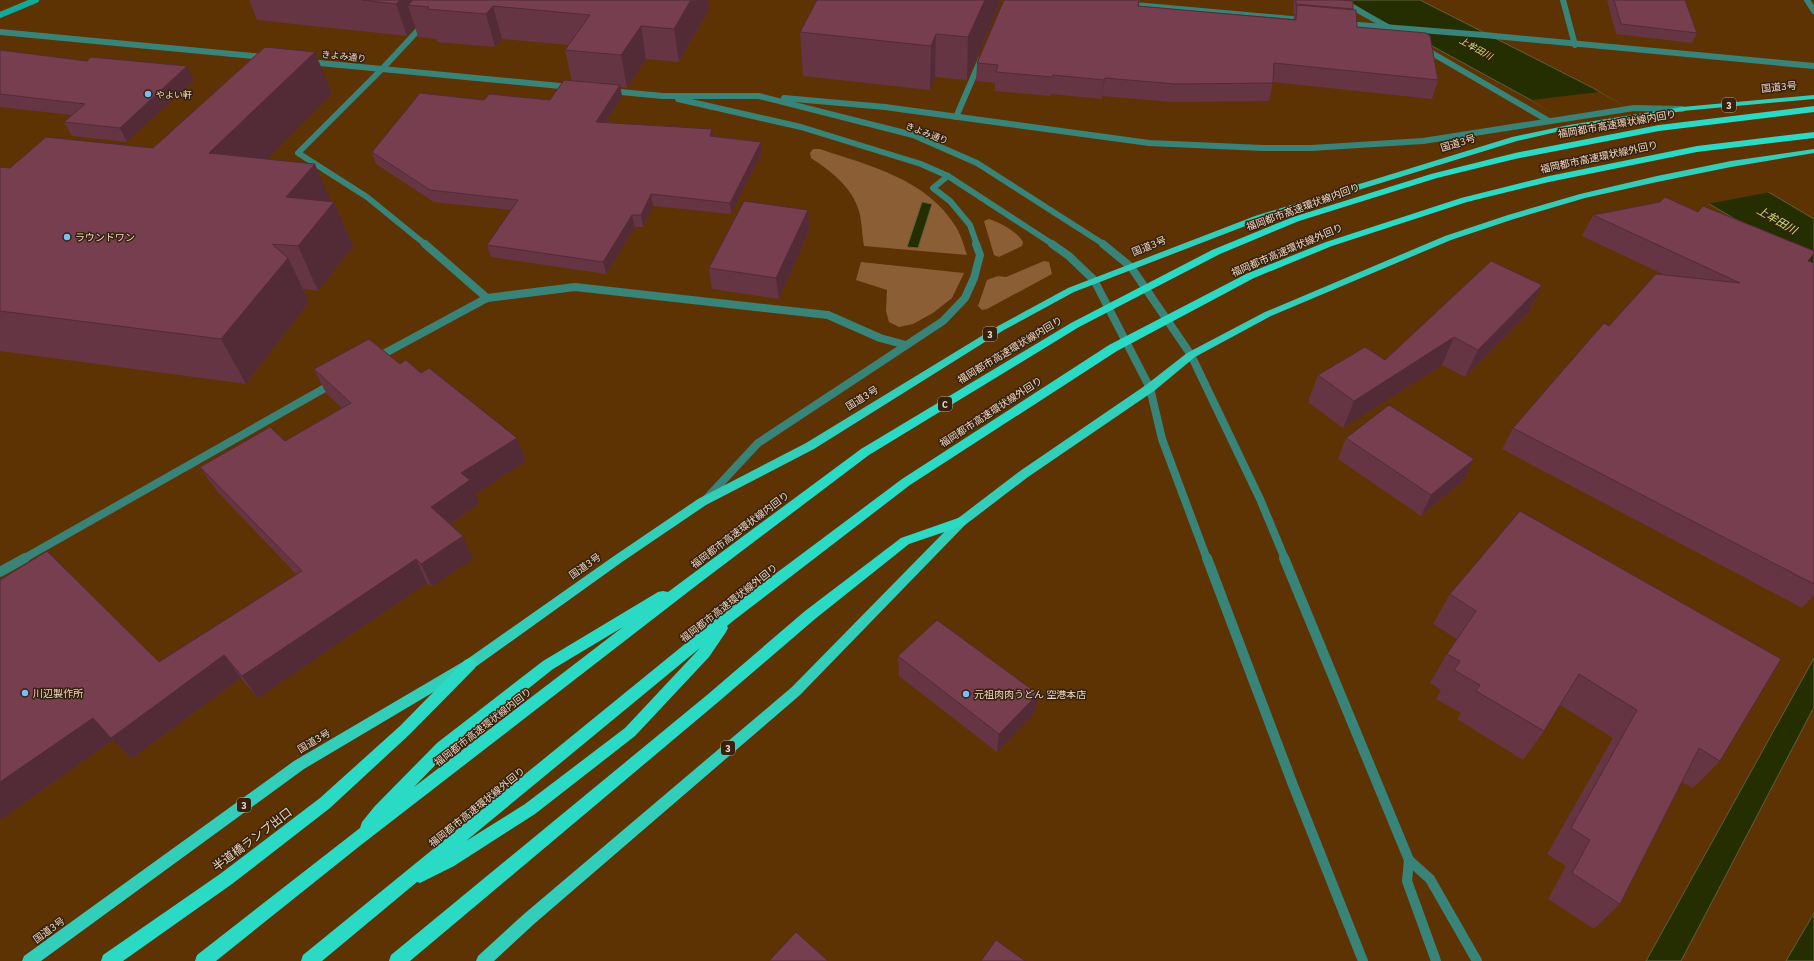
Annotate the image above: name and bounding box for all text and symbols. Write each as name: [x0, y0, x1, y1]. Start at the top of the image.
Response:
water label: 上牟田川: [1458, 34, 1495, 62]
street label: きよみ通り: [321, 48, 367, 64]
street label: 国道3号: [1760, 79, 1798, 95]
marker: やよい軒: [143, 89, 153, 99]
place label: やよい軒: [156, 89, 192, 100]
road number: 3: [1722, 98, 1736, 112]
street label: 福岡都市高速環状線内回り: [1557, 107, 1677, 141]
street label: きよみ通り: [904, 120, 950, 146]
street label: 国道3号: [1439, 132, 1477, 154]
street label: 福岡都市高速環状線外回り: [1539, 138, 1659, 176]
street label: 福岡都市高速環状線内回り: [1244, 180, 1362, 234]
water label: 上牟田川: [1754, 203, 1800, 238]
street label: 福岡都市高速環状線外回り: [1229, 221, 1345, 279]
place label: ラウンドワン: [75, 231, 135, 244]
marker: ラウンドワン: [62, 232, 72, 242]
street label: 国道3号: [1130, 233, 1168, 259]
street label: 福岡都市高速環状線内回り: [955, 314, 1065, 386]
road number: 3: [983, 327, 997, 341]
street label: 福岡都市高速環状線外回り: [937, 374, 1045, 450]
street label: 国道3号: [843, 383, 881, 413]
road number: C: [938, 397, 952, 411]
street label: 福岡都市高速環状線内回り: [688, 489, 792, 571]
street label: 国道3号: [567, 550, 603, 582]
street label: 福岡都市高速環状線外回り: [678, 561, 780, 645]
street label: 福岡都市高速環状線内回り: [432, 685, 534, 769]
place label: 川辺製作所: [33, 687, 83, 700]
marker: 川辺製作所: [20, 688, 30, 698]
place label: 元祖肉肉うどん 空港本店: [974, 688, 1086, 701]
marker: 元祖肉肉うどん 空港本店: [961, 689, 971, 699]
street label: 国道3号: [295, 726, 333, 756]
road number: 3: [721, 741, 735, 755]
street label: 福岡都市高速環状線外回り: [426, 764, 528, 850]
road number: 3: [237, 798, 251, 812]
street label: 半道橋ランプ出口: [209, 804, 295, 874]
street label: 国道3号: [31, 914, 67, 946]

